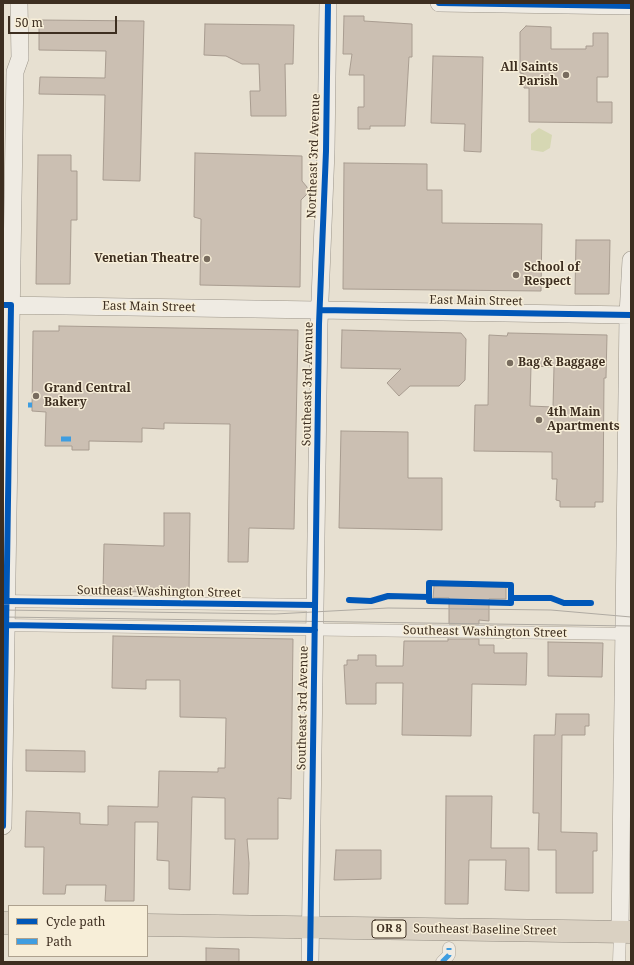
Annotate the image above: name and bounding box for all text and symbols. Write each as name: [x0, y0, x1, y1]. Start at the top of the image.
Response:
scale bar: [10, 8, 119, 34]
text: 50 m: [15, 14, 43, 31]
place label: All Saints Parish: [500, 61, 558, 89]
marker: All Saints Parish: [561, 70, 571, 80]
street label: Northeast 3rd Avenue: [305, 93, 323, 219]
place label: Venetian Theatre: [94, 252, 199, 266]
marker: Venetian Theatre: [202, 254, 212, 264]
place label: School of Respect: [524, 261, 580, 289]
marker: School of Respect: [511, 270, 521, 280]
street label: East Main Street: [429, 293, 523, 309]
street label: East Main Street: [102, 299, 196, 315]
street label: Southeast 3rd Avenue: [300, 322, 316, 446]
place label: Bag & Baggage: [518, 356, 605, 370]
marker: Bag & Baggage: [505, 358, 515, 368]
place label: Grand Central Bakery: [44, 382, 131, 410]
marker: Grand Central Bakery: [31, 391, 41, 401]
place label: 4th Main Apartments: [547, 406, 619, 434]
marker: 4th Main Apartments: [534, 415, 544, 425]
street label: Southeast Washington Street: [77, 583, 241, 601]
street label: Southeast Washington Street: [403, 623, 567, 641]
street label: Southeast 3rd Avenue: [295, 646, 311, 770]
legend: [8, 905, 148, 957]
text: Cycle path: [46, 913, 105, 930]
road number: OR 8: [372, 920, 406, 938]
street label: Southeast Baseline Street: [413, 922, 557, 938]
text: Path: [46, 933, 72, 950]

